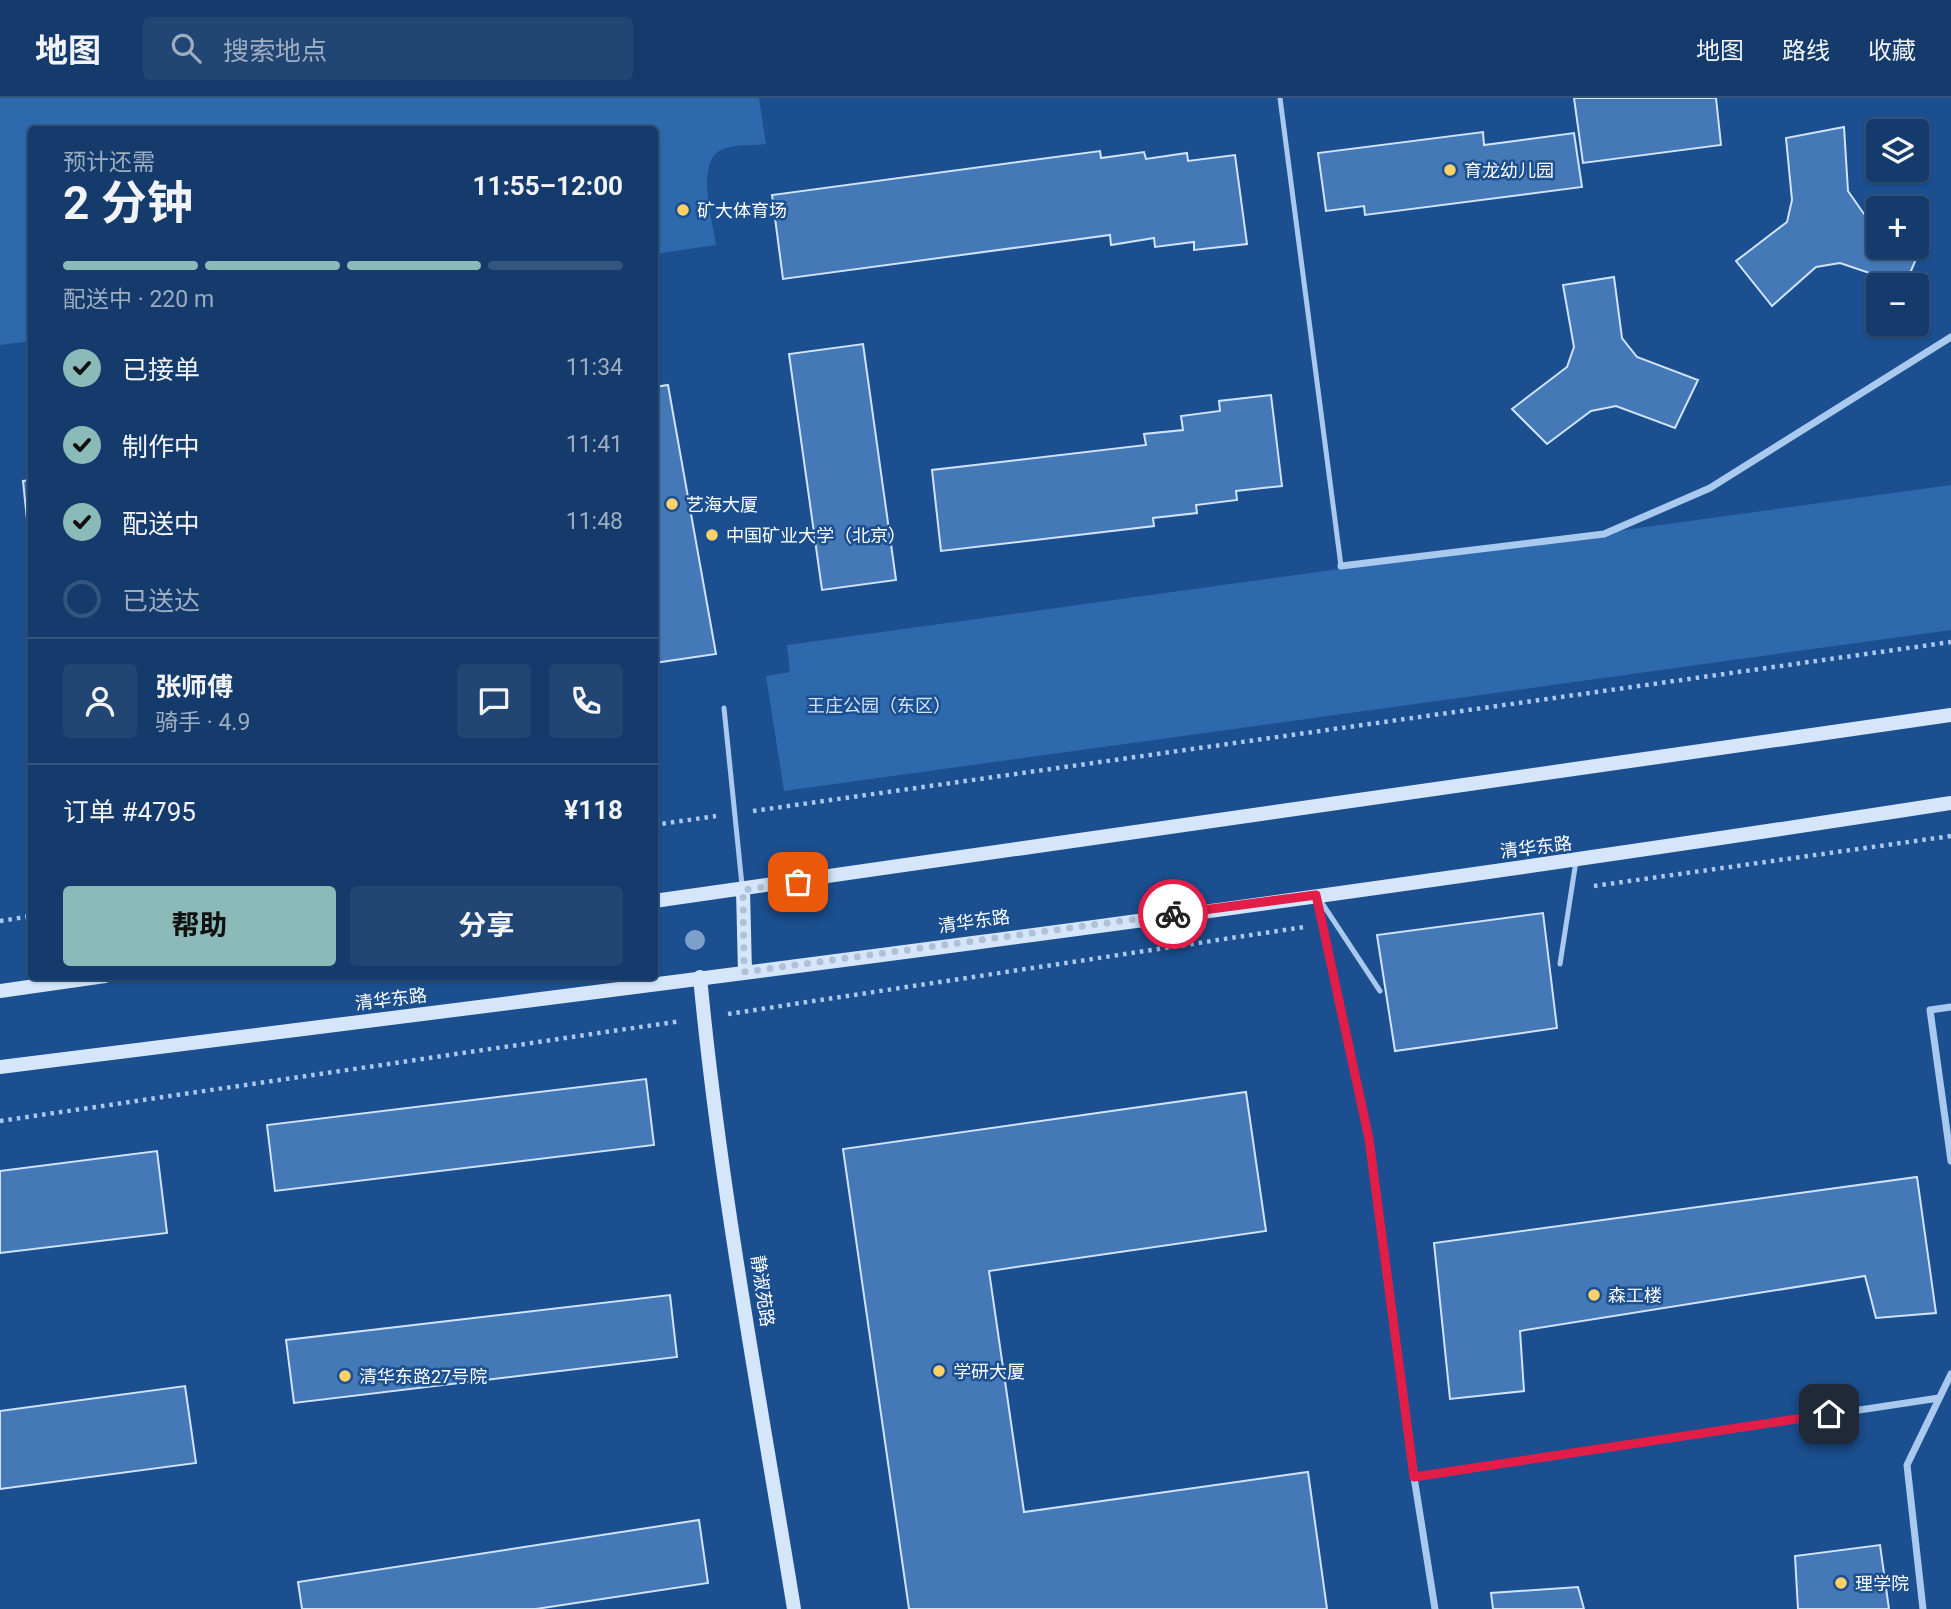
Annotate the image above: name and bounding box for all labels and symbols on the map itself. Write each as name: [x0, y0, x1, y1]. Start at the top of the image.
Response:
place label: 育龙幼儿园: [1464, 160, 1554, 181]
marker: 育龙幼儿园: [1442, 162, 1458, 178]
place label: 矿大体育场: [697, 200, 787, 221]
marker: 矿大体育场: [675, 202, 691, 218]
place label: 艺海大厦: [686, 494, 758, 515]
marker: 艺海大厦: [664, 496, 680, 512]
place label: 中国矿业大学（北京）: [726, 525, 906, 546]
marker: 中国矿业大学（北京）: [704, 527, 720, 543]
park label: 王庄公园（东区）: [807, 695, 951, 716]
street label: 清华东路: [1499, 832, 1573, 862]
pin: [768, 852, 828, 912]
courier: [1138, 879, 1208, 949]
street label: 清华东路: [937, 906, 1011, 936]
street label: 清华东路: [354, 984, 428, 1014]
street label: 静淑苑路: [748, 1254, 778, 1328]
place label: 森工楼: [1608, 1285, 1662, 1306]
marker: 森工楼: [1586, 1287, 1602, 1303]
place label: 学研大厦: [953, 1361, 1025, 1382]
marker: 学研大厦: [931, 1363, 947, 1379]
place label: 清华东路27号院: [359, 1366, 487, 1387]
marker: 清华东路27号院: [337, 1368, 353, 1384]
pin: [1799, 1384, 1859, 1444]
place label: 理学院: [1855, 1573, 1909, 1594]
marker: 理学院: [1833, 1575, 1849, 1591]

